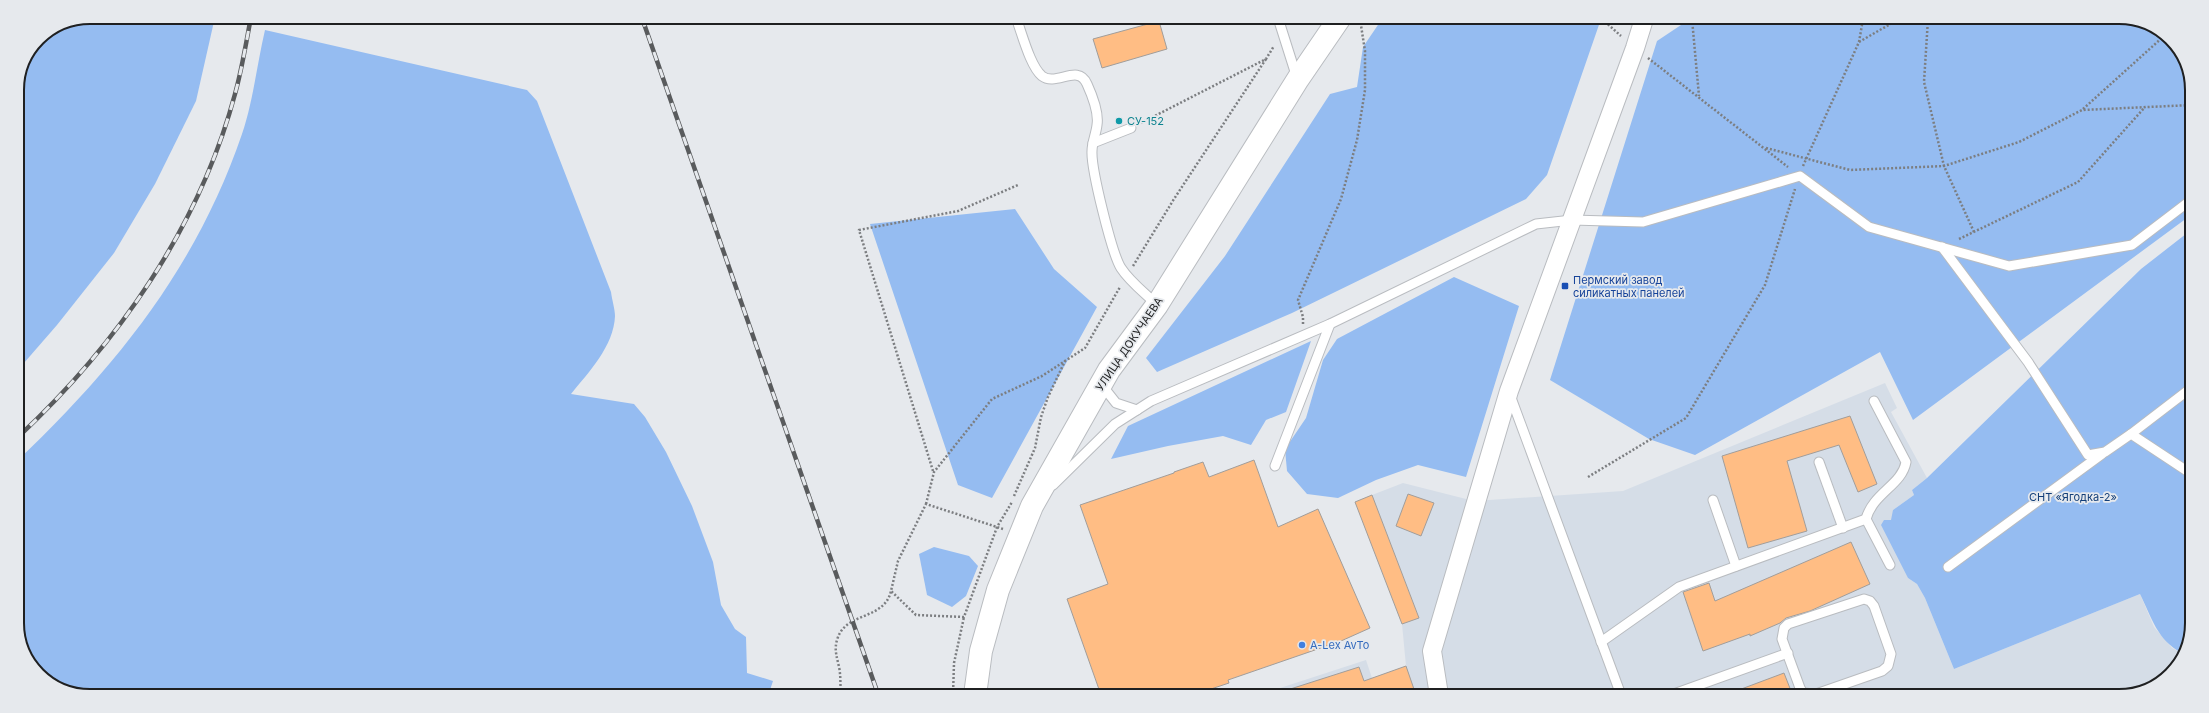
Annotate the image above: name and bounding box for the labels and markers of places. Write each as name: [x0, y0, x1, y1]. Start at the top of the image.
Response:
place label: СУ-152: [1127, 114, 1164, 128]
marker: СУ-152: [1114, 116, 1124, 126]
place label: Пермский завод силикатных панелей: [1573, 273, 1685, 300]
marker: Пермский завод силикатных панелей: [1560, 281, 1570, 291]
place label: A-Lex AvTo: [1310, 638, 1370, 652]
marker: A-Lex AvTo: [1297, 640, 1307, 650]

